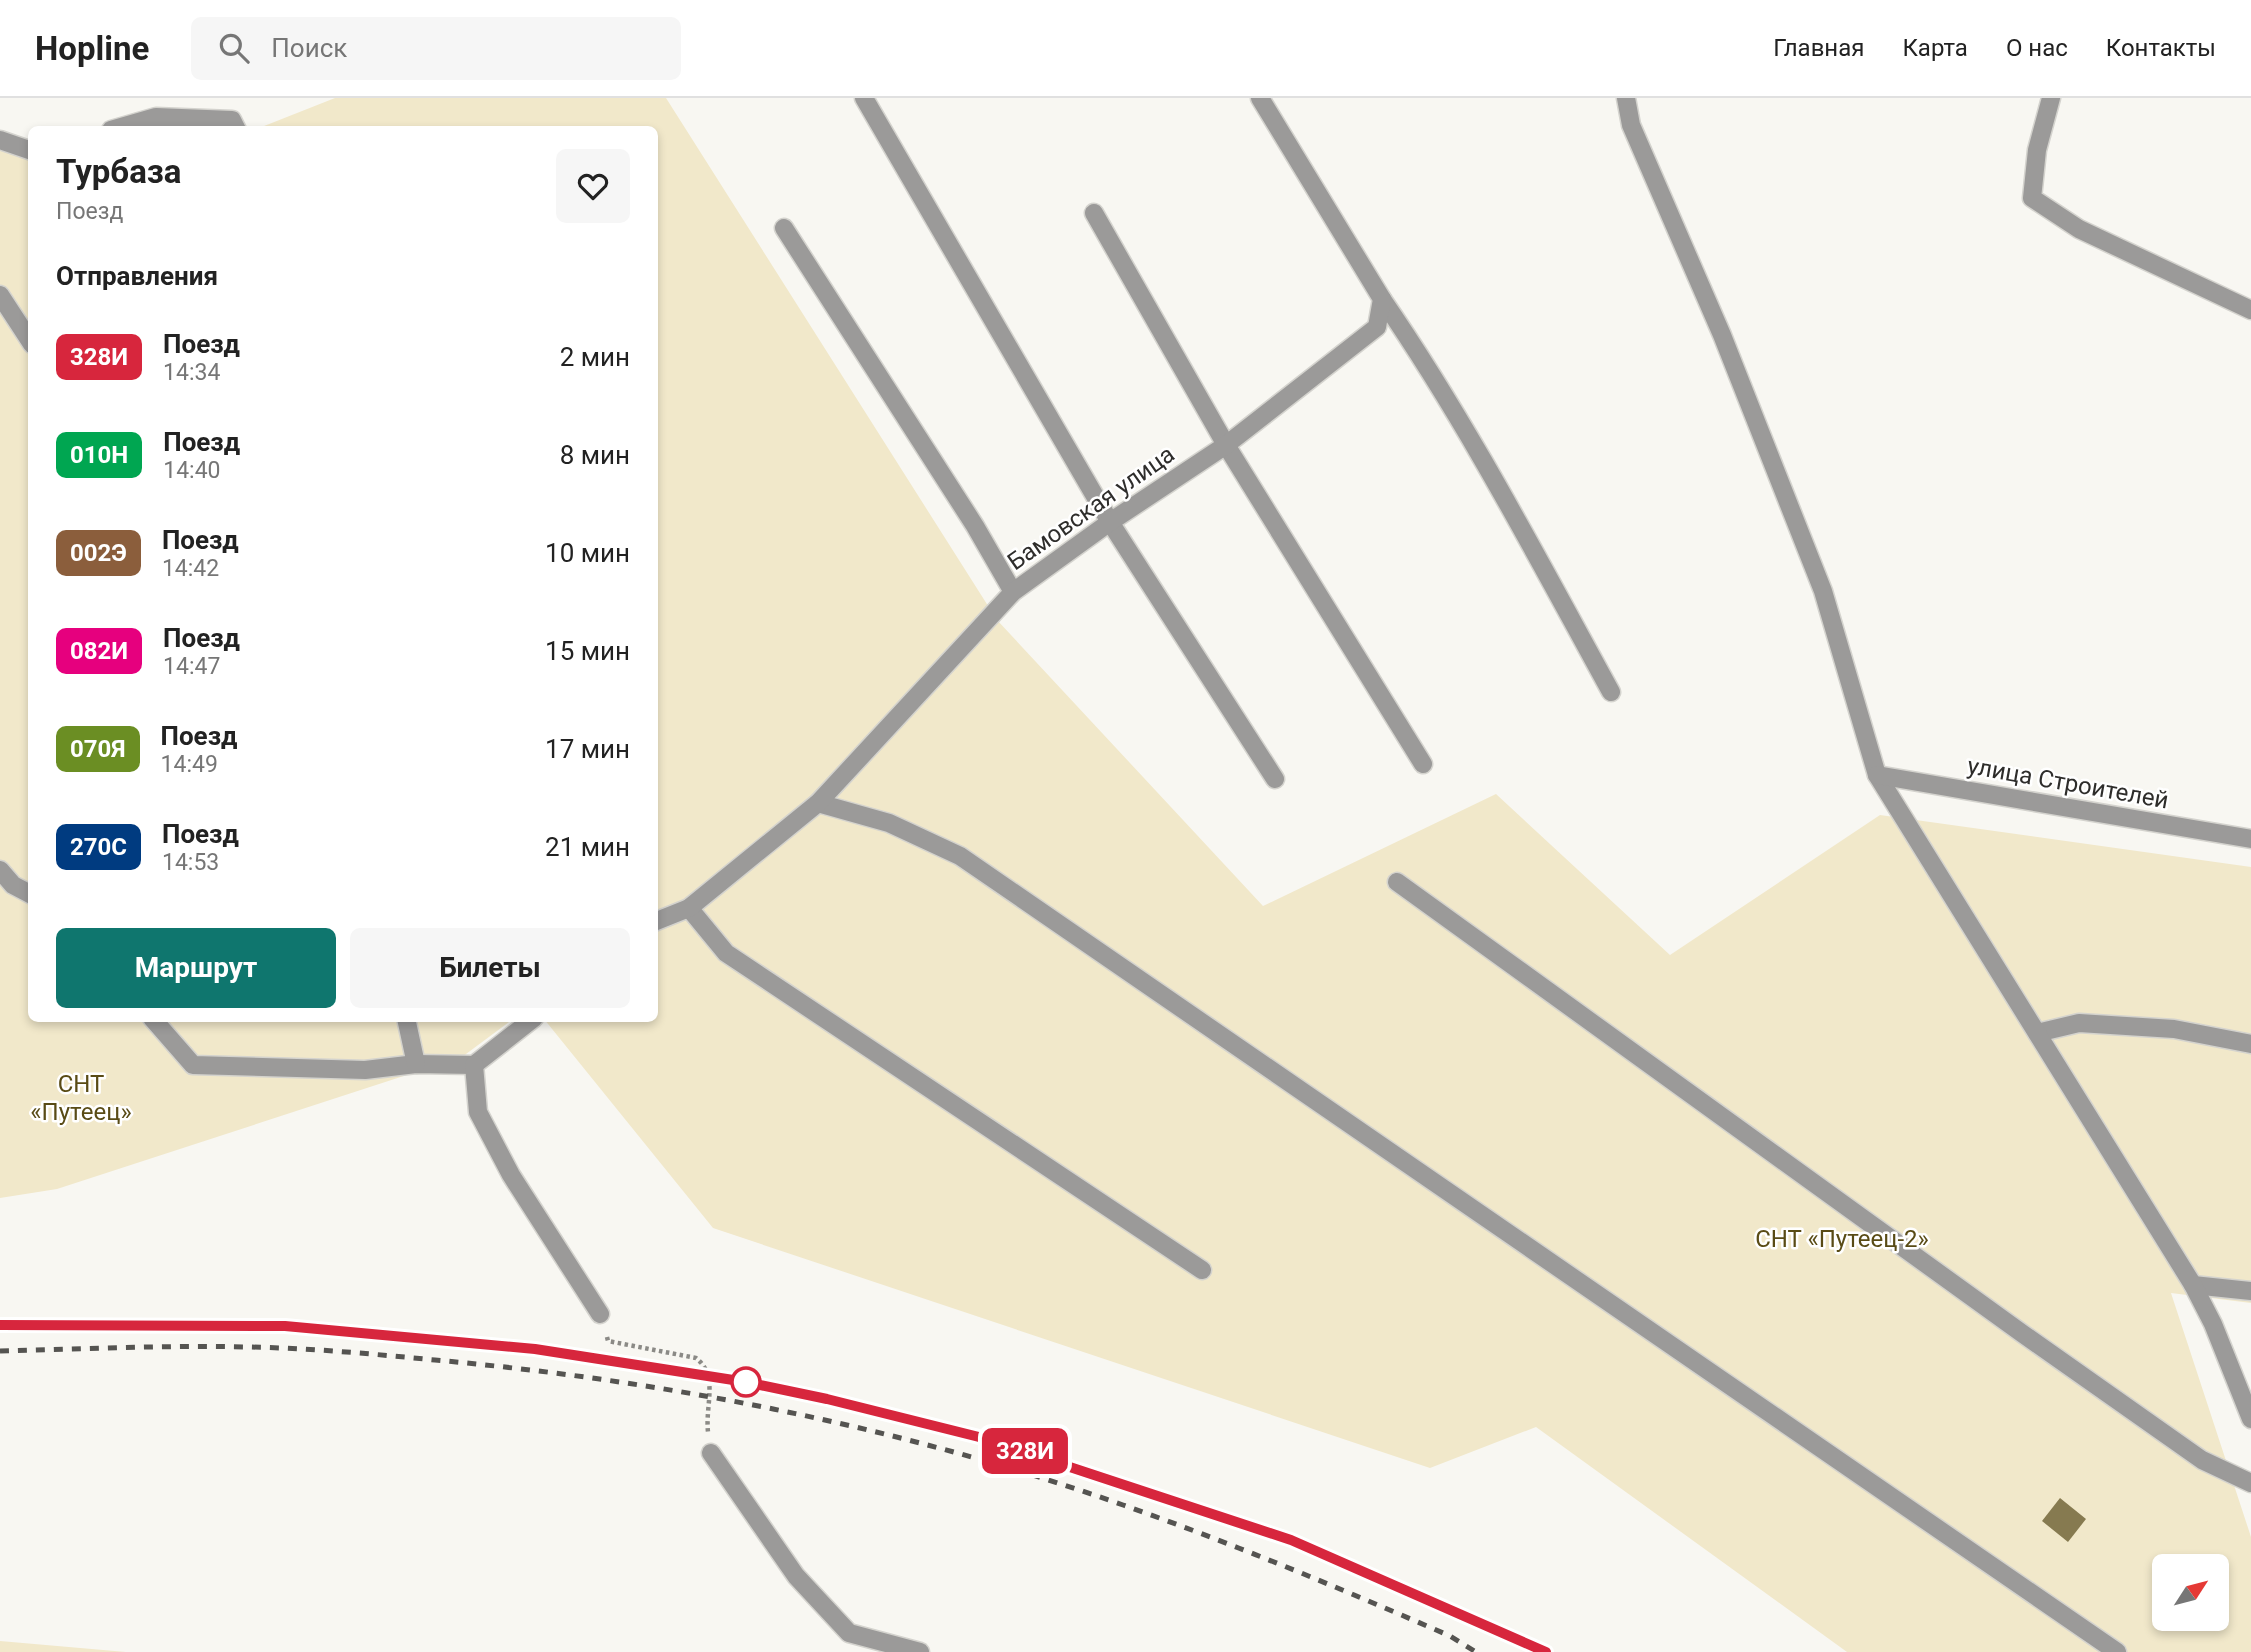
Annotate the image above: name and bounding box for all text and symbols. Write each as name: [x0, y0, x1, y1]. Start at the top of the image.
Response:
search box: [191, 17, 681, 80]
text: Hopline: [35, 29, 149, 68]
icon: search: [215, 29, 253, 67]
text: Поиск: [271, 33, 347, 63]
text: Главная: [1773, 34, 1864, 62]
text: Карта: [1902, 34, 1968, 62]
text: О нас: [2006, 34, 2068, 62]
text: Контакты: [2106, 34, 2216, 62]
button: heart: [556, 149, 630, 223]
text: Турбаза: [56, 152, 181, 191]
text: Поезд: [56, 198, 123, 225]
text: Отправления: [56, 261, 218, 291]
text: Поезд: [163, 329, 240, 359]
text: 2 мин: [560, 342, 630, 372]
text: 328И: [70, 343, 128, 371]
text: 14:34: [163, 359, 220, 386]
text: Поезд: [163, 427, 240, 457]
text: 8 мин: [560, 440, 630, 470]
street label: Бамовская улица: [1002, 440, 1180, 576]
text: 010Н: [70, 441, 128, 469]
text: 14:40: [163, 457, 221, 484]
text: Поезд: [162, 525, 239, 555]
text: 10 мин: [545, 538, 630, 568]
text: 002Э: [70, 539, 127, 567]
text: 14:42: [162, 555, 219, 582]
text: Поезд: [163, 623, 240, 653]
text: 15 мин: [545, 636, 630, 666]
text: 082И: [70, 637, 128, 665]
text: 14:47: [163, 653, 220, 680]
text: Поезд: [161, 721, 237, 751]
text: 17 мин: [545, 734, 630, 764]
text: 070Я: [70, 735, 126, 763]
text: 14:49: [161, 751, 218, 778]
street label: улица Строителей: [1965, 752, 2171, 814]
text: Поезд: [162, 819, 239, 849]
text: 21 мин: [545, 832, 630, 862]
text: 270С: [70, 833, 127, 861]
text: 14:53: [162, 849, 219, 876]
button: Маршрут: [56, 928, 336, 1008]
button: Билеты: [350, 928, 630, 1008]
park label: СНТ «Путеец»: [30, 1070, 132, 1126]
park label: СНТ «Путеец-2»: [1755, 1225, 1929, 1253]
unlabelled marker: [731, 1367, 761, 1397]
line badge: 328И: [976, 1428, 1074, 1474]
text: 328И: [996, 1437, 1054, 1465]
north arrow: [2152, 1554, 2230, 1631]
map controls: [2152, 1554, 2229, 1631]

